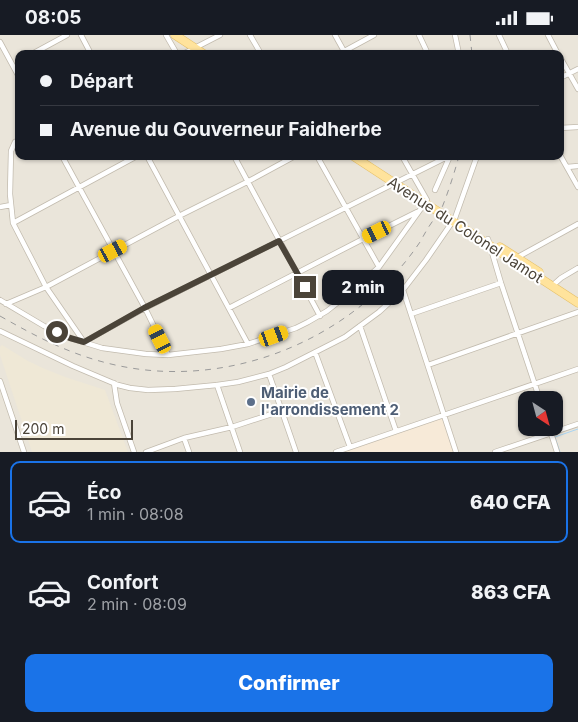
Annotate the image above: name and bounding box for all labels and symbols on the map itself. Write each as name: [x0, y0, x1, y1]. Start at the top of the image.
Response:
street label: Avenue du Colonel Jamot: [384, 172, 547, 287]
car: [360, 219, 393, 245]
car: [96, 237, 129, 265]
callout: 2 min: [322, 269, 405, 305]
route end: [294, 276, 316, 298]
route start: [46, 321, 68, 343]
car: [146, 322, 173, 356]
car: [257, 324, 290, 348]
place label: Mairie de l'arrondissement 2: [261, 383, 399, 419]
north arrow: [518, 391, 562, 436]
marker: Mairie de l'arrondissement 2: [245, 396, 257, 408]
scale bar: [15, 417, 132, 440]

